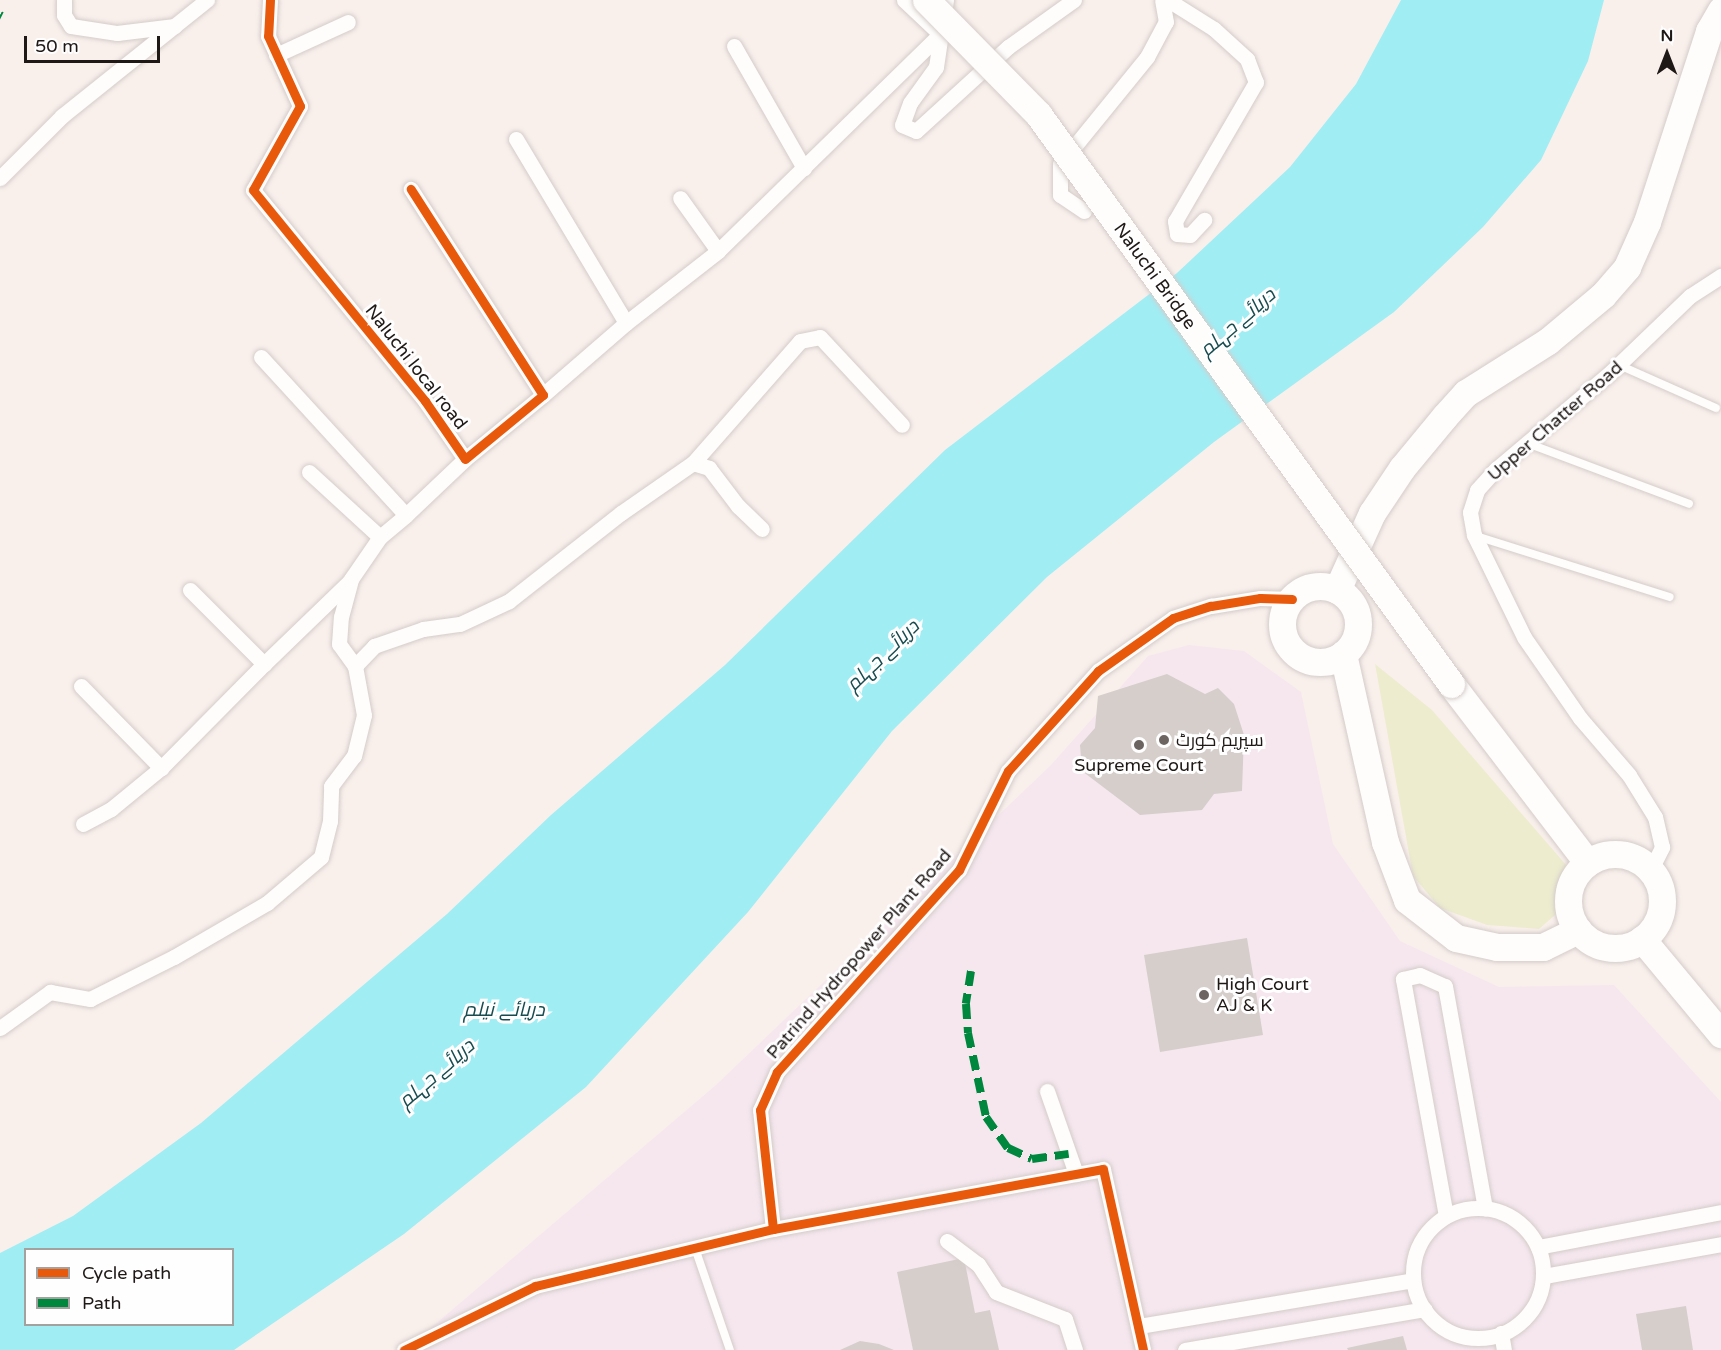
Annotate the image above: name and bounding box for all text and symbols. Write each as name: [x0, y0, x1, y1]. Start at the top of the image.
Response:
scale bar: [27, 24, 164, 62]
north arrow: [1637, 24, 1697, 84]
text: N: [1661, 26, 1673, 46]
text: 50 m: [35, 35, 79, 57]
street label: Naluchi Bridge: [1109, 219, 1201, 333]
water label: دریائے جہلم: [1195, 284, 1281, 362]
street label: Naluchi local road: [360, 300, 472, 434]
street label: Upper Chatter Road: [1483, 356, 1627, 486]
water label: دریائے جہلم: [841, 615, 925, 697]
place label: سپریم کورٹ: [1176, 729, 1264, 751]
marker: سپریم کورٹ: [1157, 733, 1171, 747]
marker: Supreme Court: [1132, 738, 1146, 752]
place label: Supreme Court: [1074, 754, 1204, 776]
street label: Patrind Hydropower Plant Road: [762, 845, 956, 1063]
place label: High Court AJ & K: [1216, 974, 1309, 1016]
marker: High Court AJ & K: [1197, 988, 1211, 1002]
water label: دریائے نیلم: [463, 998, 545, 1022]
water label: دریائے جہلم: [394, 1035, 480, 1113]
legend: [24, 1248, 234, 1326]
text: Cycle path: [82, 1262, 171, 1284]
text: Path: [82, 1292, 121, 1314]

